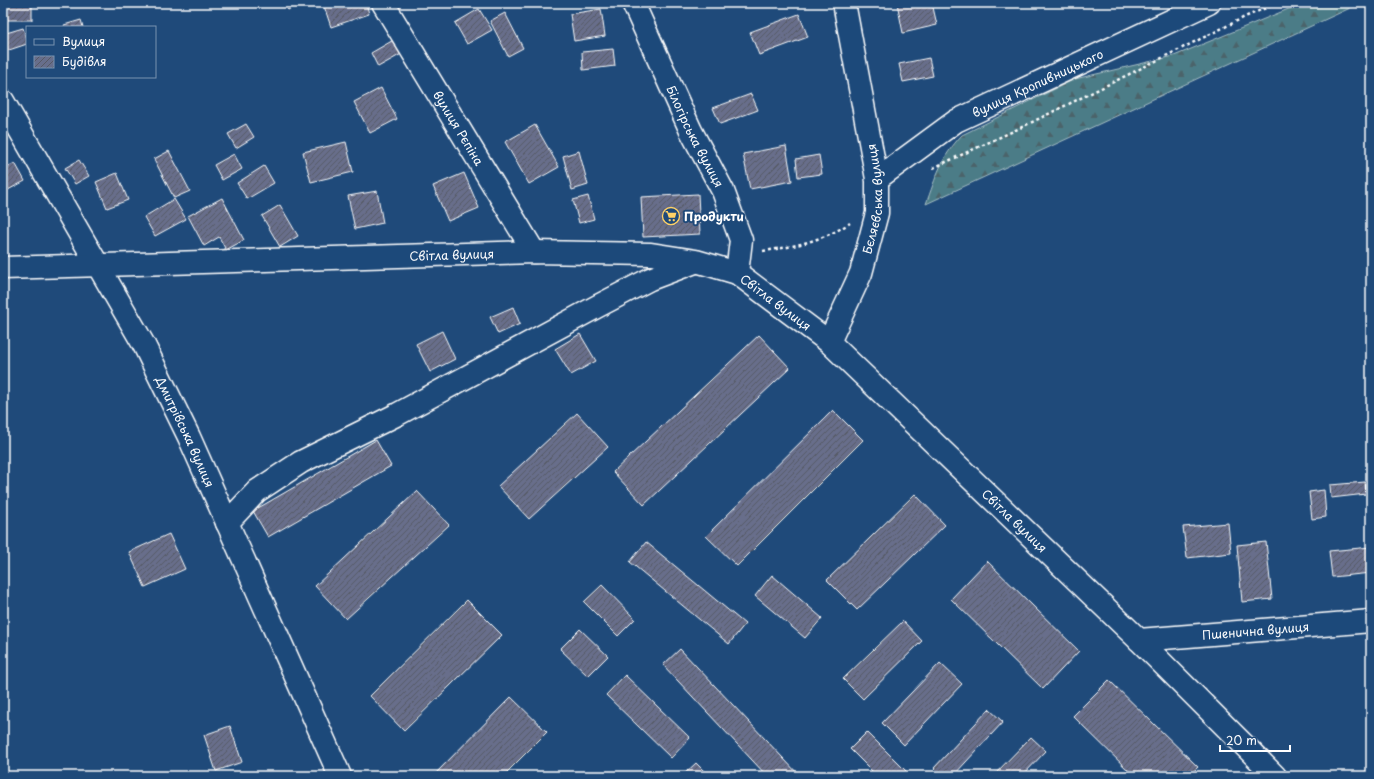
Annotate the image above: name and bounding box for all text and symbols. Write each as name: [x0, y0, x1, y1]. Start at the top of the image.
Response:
legend: [26, 26, 156, 78]
text: Вулиця: [62, 32, 105, 50]
street label: вулиця Кропивницького: [969, 44, 1106, 121]
text: Будівля: [62, 52, 107, 70]
street label: Білогірська вулиця: [662, 82, 728, 190]
street label: вулиця Рєпіна: [429, 87, 489, 169]
street label: Бєляєвська вулиця: [858, 142, 886, 256]
supermarket icon: Продукти: [661, 206, 681, 226]
place label: Продукти: [684, 207, 744, 225]
street label: Світла вулиця: [409, 244, 494, 265]
street label: Світла вулиця: [737, 269, 815, 335]
street label: Дмитрівська вулиця: [151, 372, 219, 490]
street label: Світла вулиця: [978, 485, 1051, 556]
street label: Пшенична вулиця: [1201, 617, 1310, 644]
scale bar: [1220, 727, 1290, 753]
text: 20 m: [1226, 731, 1257, 749]

